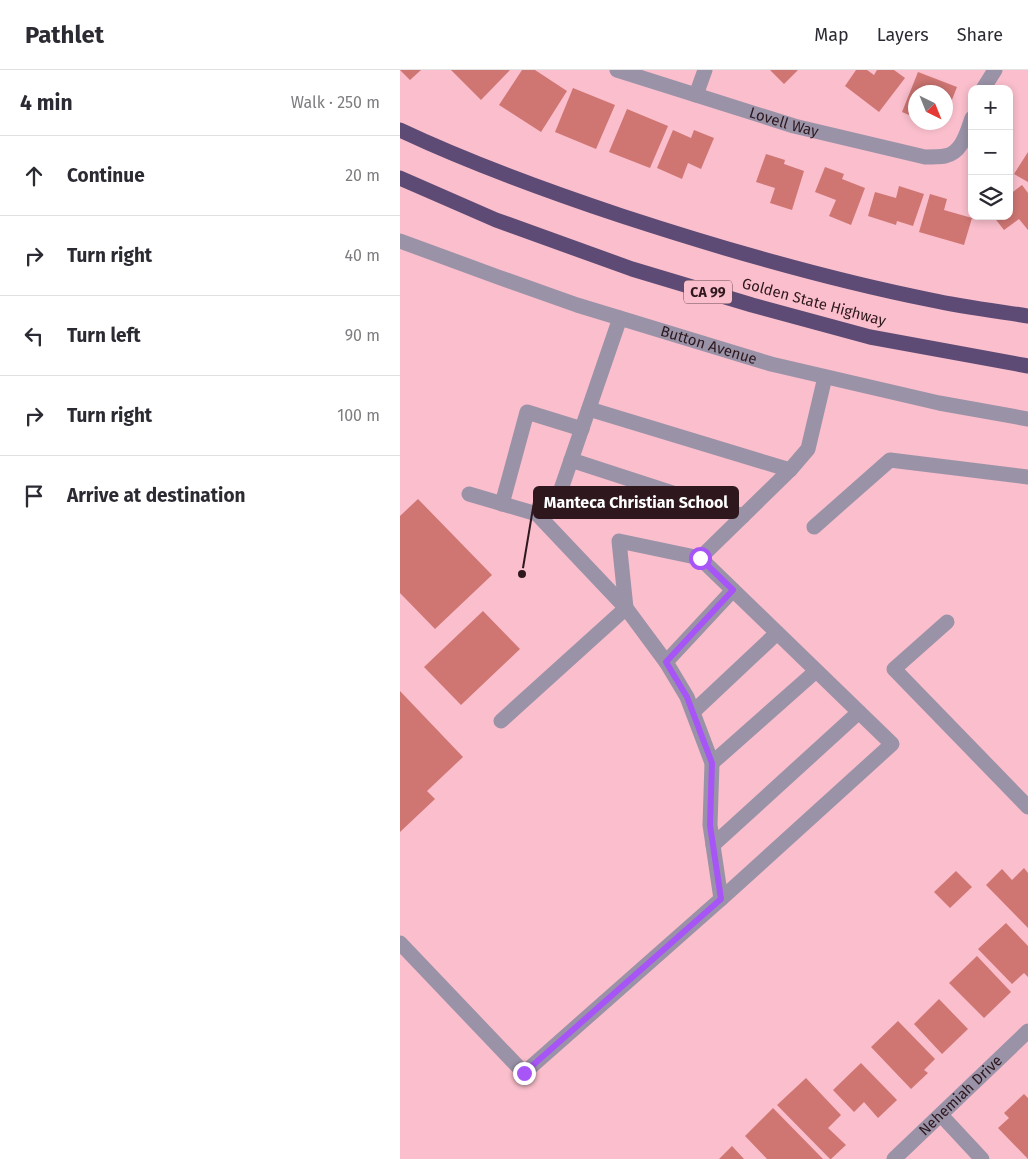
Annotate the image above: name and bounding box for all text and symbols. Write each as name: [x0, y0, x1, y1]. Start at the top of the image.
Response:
text: Pathlet: [25, 21, 104, 49]
text: Map: [814, 24, 849, 46]
text: Layers: [877, 24, 929, 46]
text: Share: [957, 24, 1003, 46]
north arrow: [908, 85, 953, 130]
map controls: [968, 85, 1013, 220]
button: +: [968, 85, 1013, 130]
text: 4 min: [20, 90, 73, 116]
text: Walk · 250 m: [291, 93, 380, 112]
street label: Lovell Way: [747, 103, 821, 141]
button: −: [968, 130, 1013, 175]
icon: ahead: [20, 162, 48, 190]
text: Continue: [67, 164, 145, 187]
text: 20 m: [345, 166, 380, 185]
button: layers: [968, 175, 1013, 220]
icon: right: [20, 242, 48, 270]
text: Turn right: [67, 244, 152, 267]
text: 40 m: [345, 246, 380, 265]
street label: Golden State Highway: [740, 274, 889, 330]
road number: CA 99: [684, 280, 732, 303]
icon: left: [20, 322, 48, 350]
street label: Button Avenue: [658, 322, 759, 368]
text: Turn left: [67, 324, 141, 347]
text: 90 m: [345, 326, 380, 345]
icon: right: [20, 402, 48, 430]
text: Turn right: [67, 404, 152, 427]
text: 100 m: [337, 406, 380, 425]
icon: arrive: [20, 482, 48, 510]
text: Arrive at destination: [67, 484, 246, 507]
callout: Manteca Christian School: [534, 487, 738, 518]
text: Manteca Christian School: [544, 493, 728, 512]
route start: [689, 547, 712, 570]
street label: Nehemiah Drive: [915, 1051, 1006, 1139]
route end: [513, 1062, 536, 1085]

